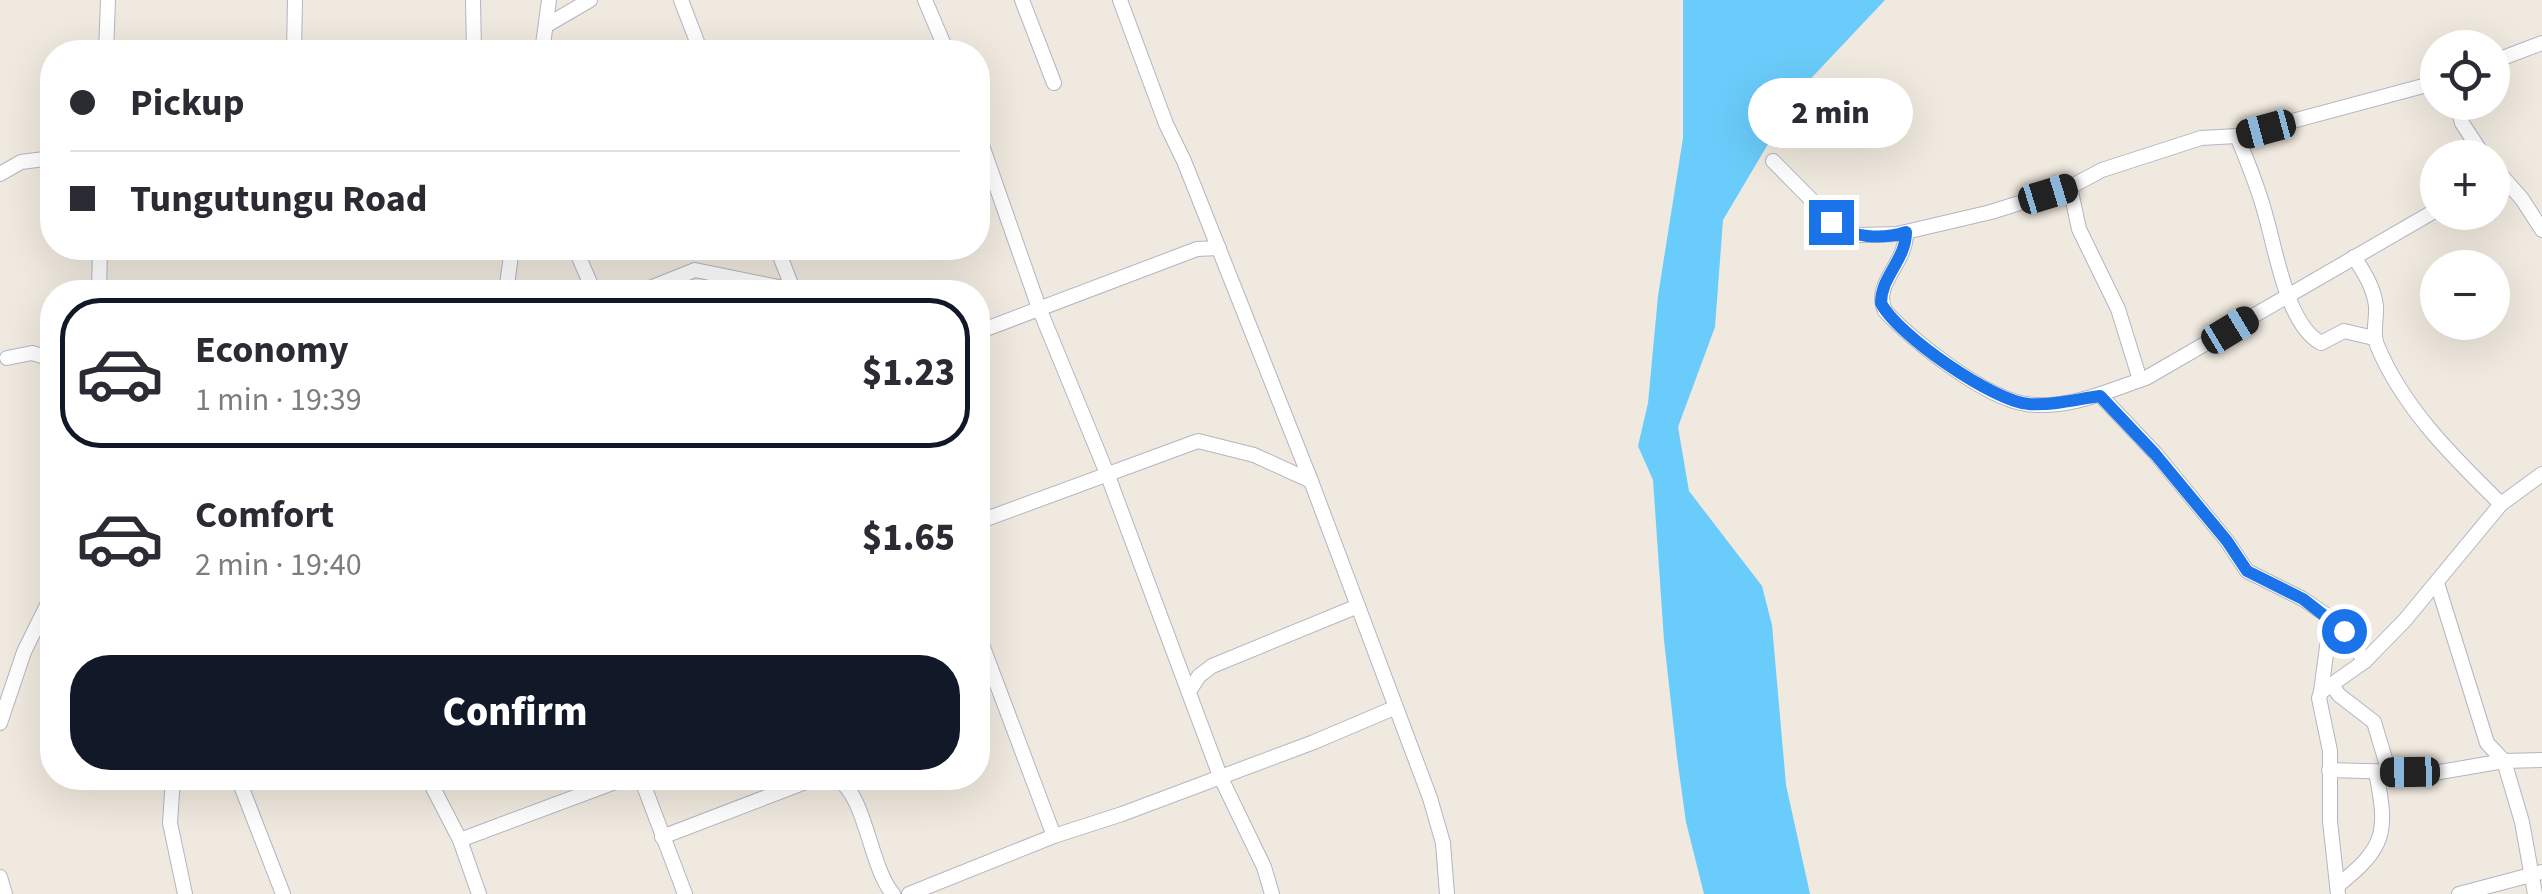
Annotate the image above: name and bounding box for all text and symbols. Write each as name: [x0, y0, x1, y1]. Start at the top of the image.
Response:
map controls: [2420, 30, 2510, 340]
button: locate: [2420, 30, 2510, 120]
text: Pickup: [130, 76, 244, 130]
callout: 2 min: [1748, 77, 1914, 147]
text: 2 min: [1791, 90, 1870, 136]
car: [2233, 107, 2299, 151]
button: +: [2420, 140, 2510, 230]
car: [2015, 171, 2081, 217]
text: Tungutungu Road: [130, 172, 427, 226]
route end: [1809, 200, 1854, 245]
button: −: [2420, 250, 2510, 340]
car: [2197, 302, 2263, 358]
text: Economy: [195, 323, 348, 377]
icon: car: [75, 328, 165, 418]
text: $1.23: [862, 346, 955, 400]
text: 1 min · 19:39: [195, 377, 362, 423]
text: Comfort: [195, 488, 334, 542]
icon: car: [75, 493, 165, 583]
text: $1.65: [862, 511, 955, 565]
text: 2 min · 19:40: [195, 542, 362, 588]
route start: [2322, 609, 2367, 654]
button: Confirm: [70, 655, 960, 770]
car: [2380, 756, 2440, 788]

